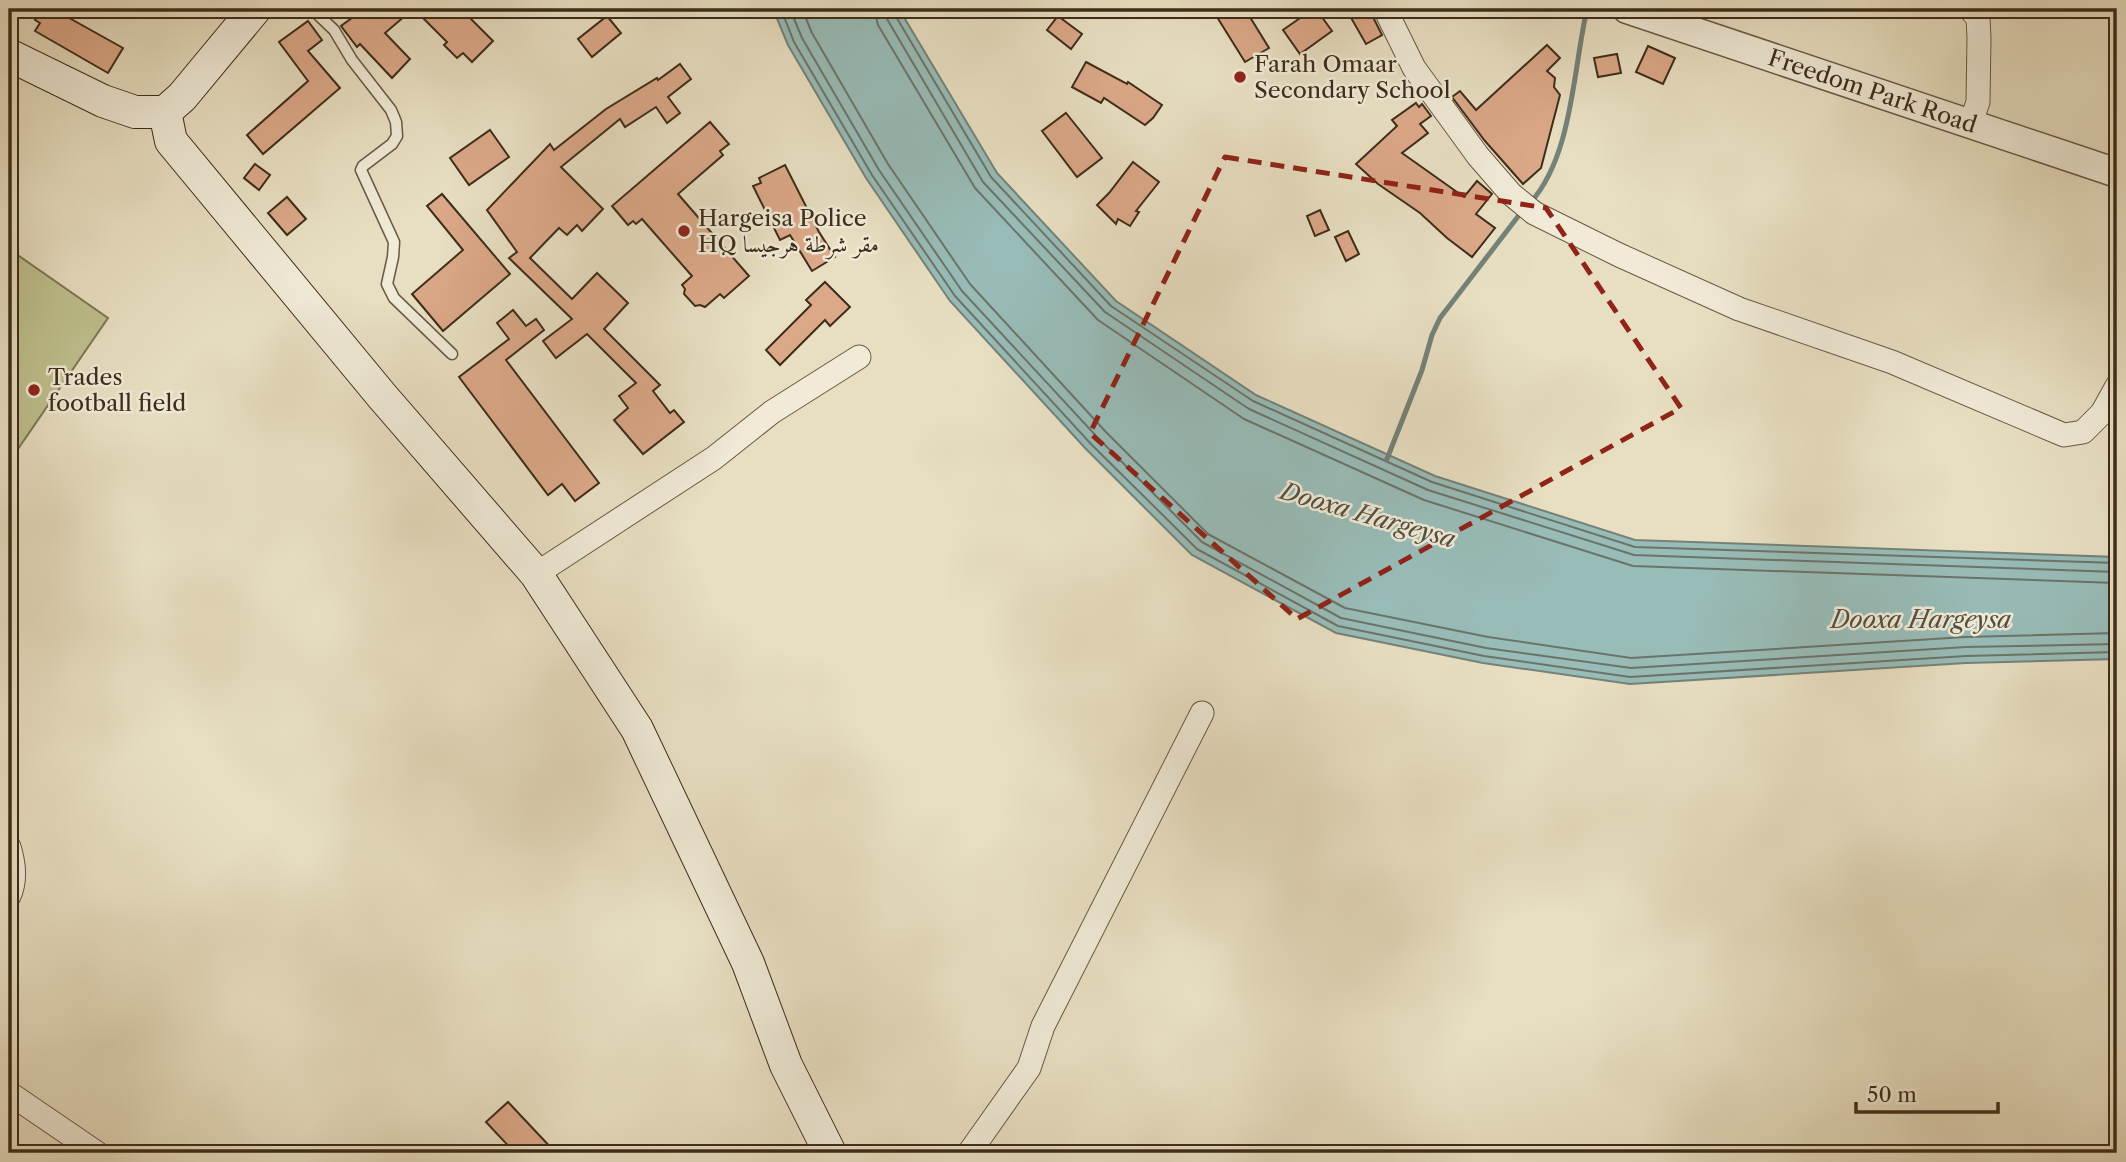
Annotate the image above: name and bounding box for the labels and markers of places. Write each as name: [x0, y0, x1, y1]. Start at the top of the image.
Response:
place label: Farah Omaar Secondary School: [1254, 50, 1451, 104]
marker: Farah Omaar Secondary School: [1232, 69, 1248, 85]
place label: Hargeisa Police HQ مقر شرطة هرجيسا: [698, 204, 879, 260]
marker: Hargeisa Police HQ مقر شرطة هرجيسا: [676, 223, 692, 239]
place label: Trades football field: [48, 363, 186, 417]
marker: Trades football field: [26, 382, 42, 398]

